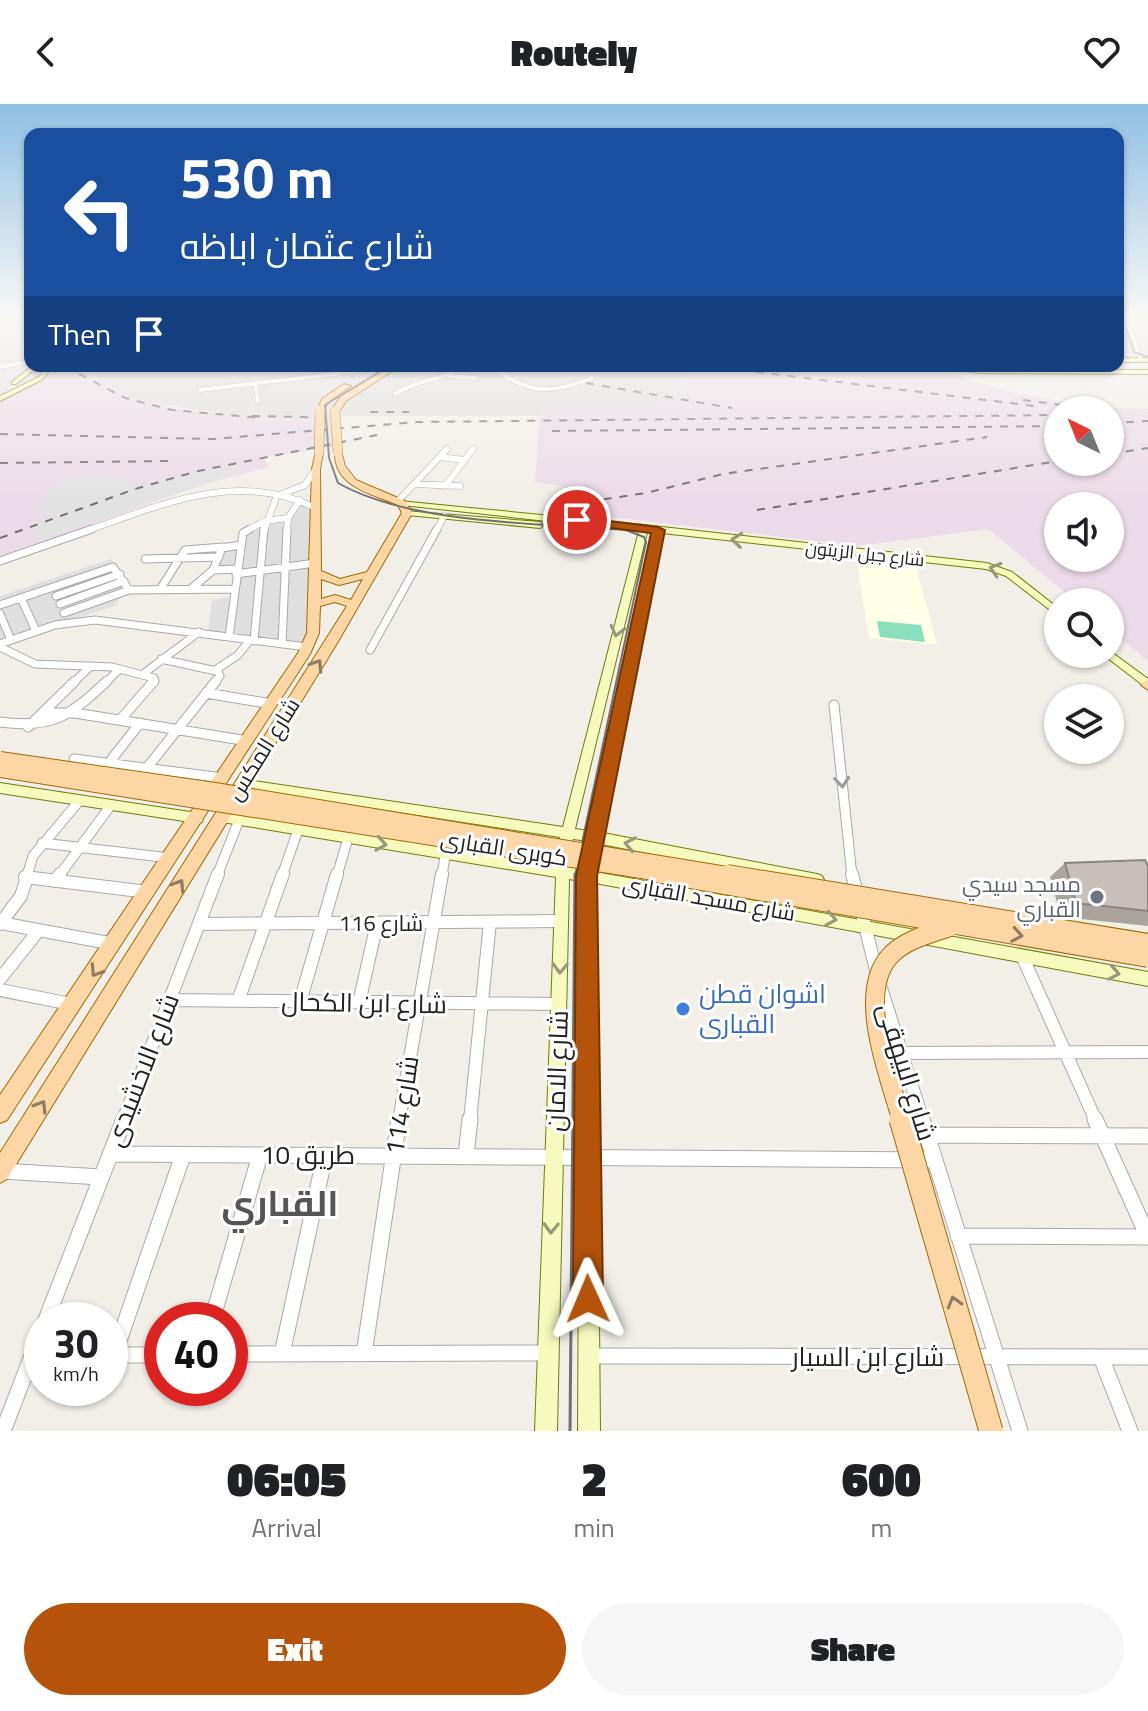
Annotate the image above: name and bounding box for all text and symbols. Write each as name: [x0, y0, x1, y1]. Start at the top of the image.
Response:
text: Routely: [511, 25, 637, 80]
icon: back: [24, 30, 68, 74]
icon: heart: [1080, 30, 1124, 74]
text: 530 m: [180, 135, 333, 220]
icon: left: [48, 160, 152, 264]
text: شارع عثمان اباظه: [180, 218, 434, 273]
text: Then: [48, 311, 111, 357]
icon: arrive: [127, 312, 171, 356]
north arrow: [1044, 396, 1124, 476]
map controls: [1044, 396, 1124, 764]
pin: [543, 486, 611, 554]
button: sound: [1044, 492, 1124, 572]
icon: arrive: [555, 498, 599, 542]
one-way arrow: [730, 532, 743, 549]
street label: شارع جبل الزيتون: [804, 534, 926, 573]
one-way arrow: [988, 562, 1002, 578]
button: search: [1044, 588, 1124, 668]
one-way arrow: [609, 623, 626, 637]
one-way arrow: [307, 659, 322, 673]
button: layers: [1044, 684, 1124, 764]
street label: شارع المكس: [218, 691, 308, 807]
one-way arrow: [833, 776, 850, 789]
street label: كوبرى القبارى: [438, 821, 570, 875]
one-way arrow: [374, 835, 388, 852]
one-way arrow: [623, 837, 637, 854]
street label: شارع مسجد القبارى: [620, 866, 798, 930]
place label: مسجد سيدي القباري: [962, 867, 1081, 926]
one-way arrow: [169, 879, 185, 894]
marker: مسجد سيدي القباري: [1088, 888, 1106, 906]
street label: شارع 116: [339, 906, 423, 940]
one-way arrow: [824, 910, 838, 927]
one-way arrow: [1010, 926, 1023, 943]
one-way arrow: [91, 962, 106, 977]
one-way arrow: [552, 962, 569, 975]
one-way arrow: [1107, 964, 1121, 981]
place label: اشوان قطن القبارى: [699, 974, 826, 1043]
street label: شارع ابن الكحال: [281, 982, 447, 1023]
street label: شارع الاخشيدى: [94, 987, 189, 1152]
street label: شارع البيهقى: [868, 998, 947, 1146]
marker: اشوان قطن القبارى: [674, 1000, 692, 1018]
street label: شارع الامان: [535, 1010, 578, 1132]
street label: شارع 114: [374, 1053, 429, 1157]
one-way arrow: [32, 1100, 47, 1114]
street label: طريق 10: [261, 1135, 355, 1174]
district label: القباري: [222, 1175, 338, 1233]
one-way arrow: [543, 1222, 560, 1235]
position arrow: [546, 1257, 630, 1341]
one-way arrow: [947, 1296, 963, 1310]
speed limit sign: 40: [144, 1302, 248, 1406]
text: 30: [54, 1313, 98, 1374]
street label: شارع ابن السيار: [790, 1337, 944, 1376]
text: km/h: [53, 1358, 99, 1389]
text: 06:05: [227, 1442, 346, 1515]
text: 2: [581, 1442, 607, 1515]
text: 600: [842, 1442, 921, 1515]
text: Arrival: [251, 1508, 322, 1547]
text: min: [573, 1508, 615, 1547]
text: m: [871, 1508, 892, 1547]
button: Exit: [24, 1603, 566, 1695]
button: Share: [582, 1603, 1124, 1695]

